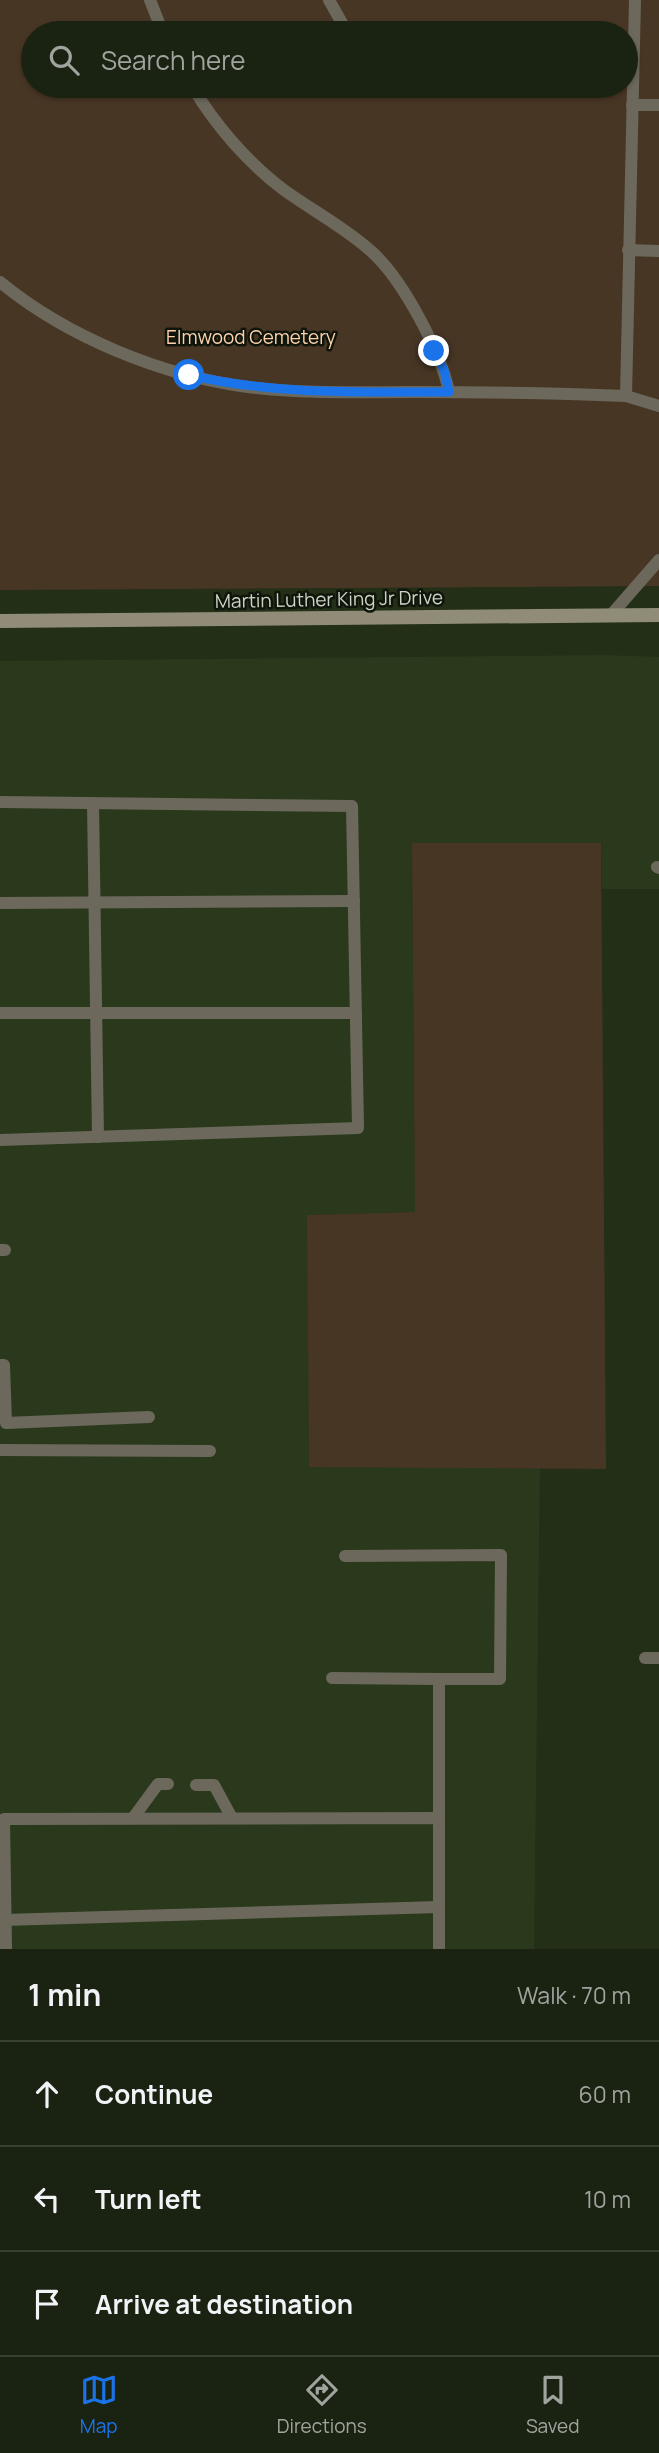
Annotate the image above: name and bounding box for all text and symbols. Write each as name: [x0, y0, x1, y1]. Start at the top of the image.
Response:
search box: [21, 21, 638, 98]
icon: search: [45, 41, 83, 79]
text: Search here: [101, 42, 246, 78]
park label: Elmwood Cemetery: [166, 324, 336, 350]
route end: [418, 335, 449, 366]
route start: [173, 359, 204, 390]
street label: Martin Luther King Jr Drive: [215, 584, 443, 614]
text: 1 min: [28, 1974, 101, 2015]
text: Walk · 70 m: [517, 1979, 631, 2011]
icon: ahead: [28, 2075, 66, 2113]
text: Continue: [95, 2076, 213, 2112]
text: 60 m: [579, 2078, 631, 2110]
icon: left: [28, 2180, 66, 2218]
text: Turn left: [95, 2181, 202, 2217]
text: 10 m: [584, 2183, 631, 2215]
icon: arrive: [28, 2285, 66, 2323]
text: Arrive at destination: [95, 2286, 353, 2322]
tab: Map: [80, 2371, 118, 2439]
tab: Directions: [277, 2371, 367, 2439]
tab: Saved: [526, 2371, 579, 2439]

